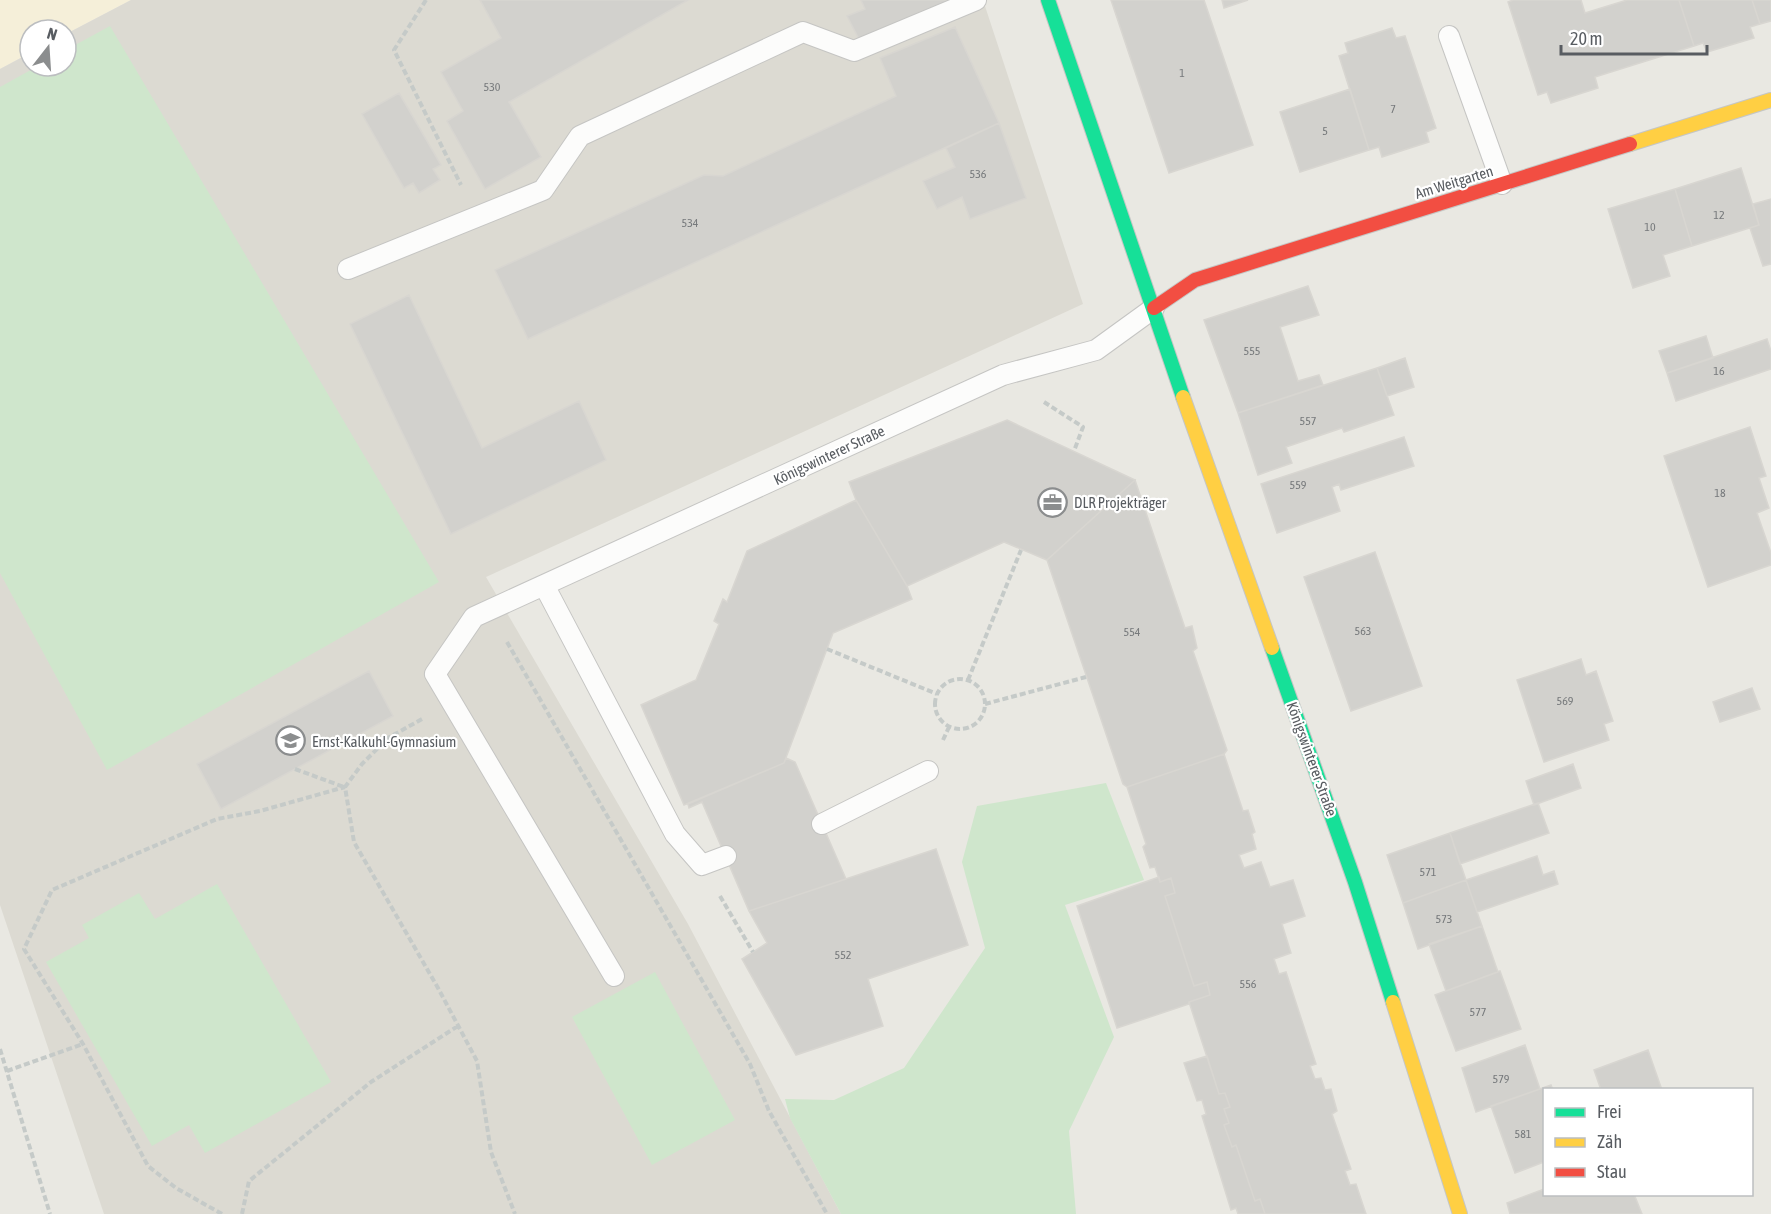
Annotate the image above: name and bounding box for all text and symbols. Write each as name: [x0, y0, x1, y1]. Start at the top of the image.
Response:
north arrow: [18, 18, 78, 78]
scale bar: [1561, 18, 1706, 56]
text: N: [45, 24, 60, 44]
text: 20 m: [1570, 28, 1602, 49]
house number: 1: [1179, 66, 1185, 80]
house number: 530: [484, 80, 501, 94]
house number: 7: [1390, 102, 1396, 116]
house number: 5: [1322, 124, 1328, 138]
street label: Am Weitgarten: [1413, 162, 1495, 202]
house number: 536: [970, 167, 987, 181]
house number: 12: [1713, 208, 1725, 222]
house number: 534: [682, 216, 699, 230]
house number: 10: [1644, 220, 1656, 234]
house number: 555: [1244, 344, 1260, 358]
house number: 16: [1713, 364, 1725, 378]
house number: 557: [1300, 414, 1317, 428]
street label: Königswinterer Straße: [771, 422, 887, 488]
house number: 559: [1290, 478, 1307, 492]
office icon: DLR Projekträger: [1037, 486, 1069, 518]
house number: 18: [1714, 486, 1726, 500]
place label: DLR Projekträger: [1074, 494, 1167, 511]
house number: 563: [1355, 624, 1371, 638]
house number: 554: [1124, 625, 1141, 639]
house number: 569: [1557, 694, 1574, 708]
street label: Königswinterer Straße: [1283, 699, 1341, 819]
school or university icon: Ernst-Kalkuhl-Gymnasium: [275, 725, 307, 757]
place label: Ernst-Kalkuhl-Gymnasium: [312, 733, 456, 750]
house number: 571: [1420, 865, 1437, 879]
house number: 573: [1436, 912, 1452, 926]
house number: 552: [835, 948, 851, 962]
house number: 556: [1240, 977, 1257, 991]
house number: 577: [1470, 1005, 1487, 1019]
house number: 579: [1493, 1072, 1510, 1086]
legend: [1543, 1088, 1753, 1196]
text: Frei: [1597, 1101, 1622, 1122]
house number: 581: [1515, 1127, 1532, 1141]
text: Zäh: [1597, 1131, 1622, 1152]
text: Stau: [1597, 1161, 1627, 1182]

